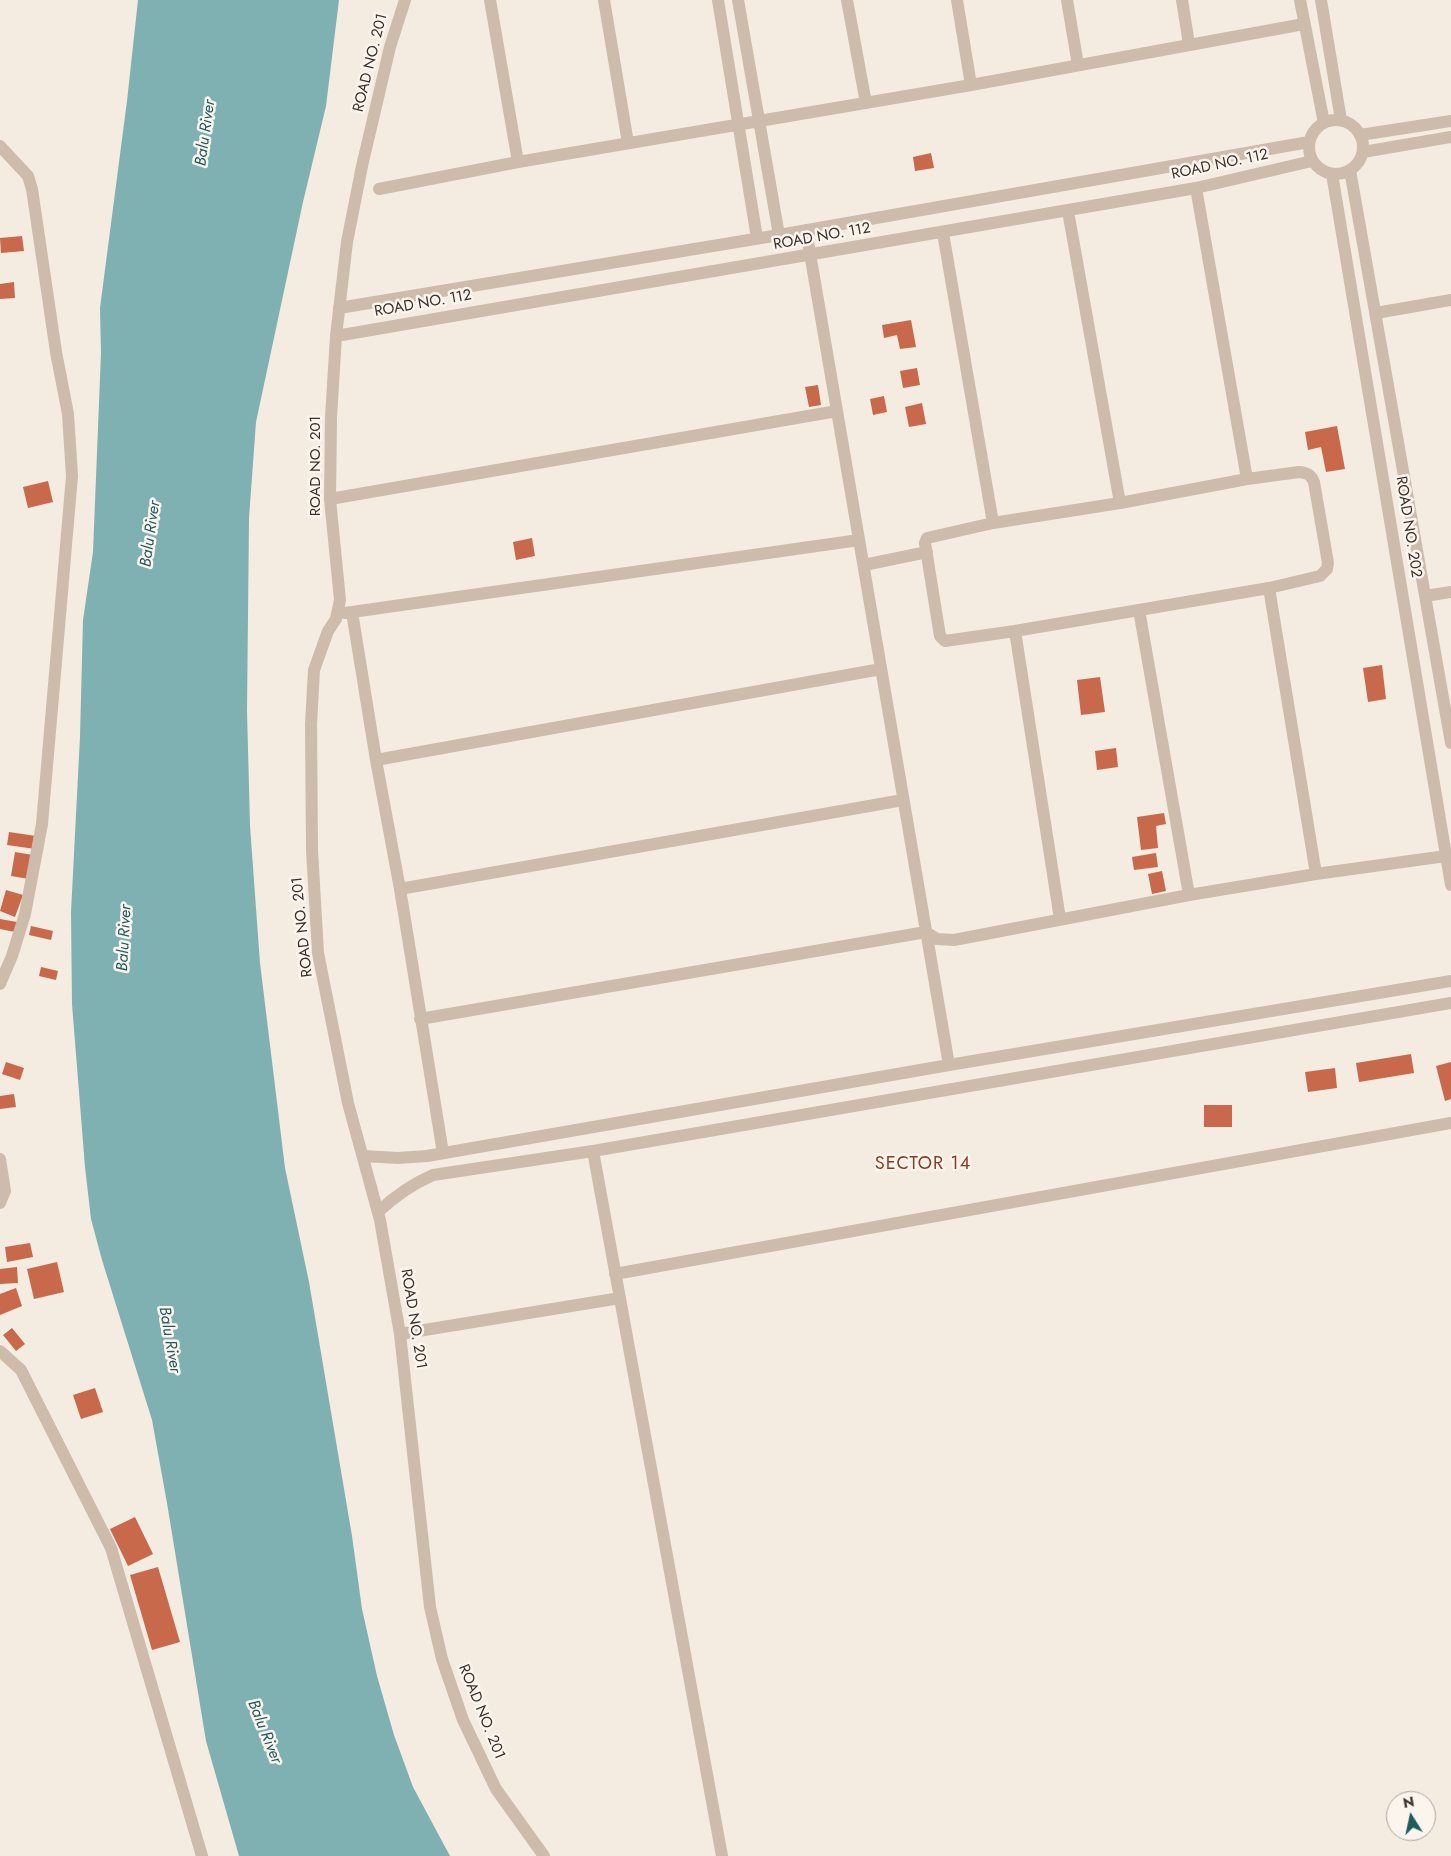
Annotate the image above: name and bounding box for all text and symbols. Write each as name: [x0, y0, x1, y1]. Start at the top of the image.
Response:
street label: ROAD NO. 201: [350, 12, 392, 114]
water label: Balu River: [192, 99, 220, 167]
street label: ROAD NO. 112: [1170, 146, 1270, 184]
street label: ROAD NO. 112: [772, 220, 872, 254]
street label: ROAD NO. 112: [373, 287, 473, 321]
street label: ROAD NO. 201: [307, 416, 325, 516]
street label: ROAD NO. 202: [1391, 475, 1425, 579]
water label: Balu River: [137, 500, 165, 568]
street label: ROAD NO. 201: [289, 876, 317, 978]
water label: Balu River: [114, 904, 136, 972]
district label: SECTOR 14: [874, 1154, 972, 1176]
street label: ROAD NO. 201: [396, 1268, 430, 1370]
water label: Balu River: [154, 1305, 184, 1375]
street label: ROAD NO. 201: [454, 1662, 508, 1762]
water label: Balu River: [243, 1697, 285, 1767]
north arrow: [1386, 1791, 1436, 1841]
text: N: [1401, 1791, 1416, 1813]

